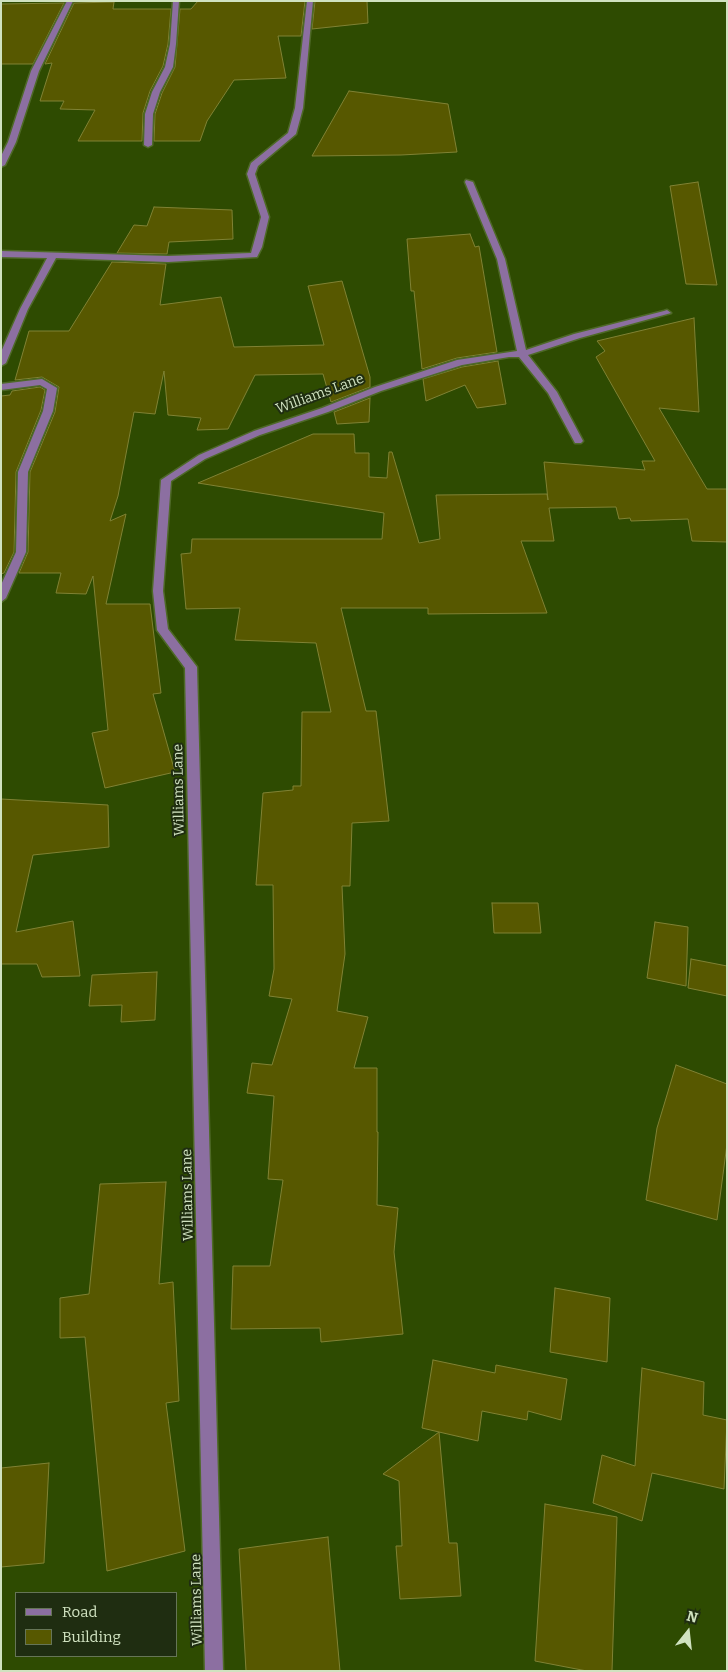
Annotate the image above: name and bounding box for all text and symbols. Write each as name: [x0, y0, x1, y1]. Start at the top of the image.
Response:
street label: Williams Lane: [274, 370, 366, 418]
street label: Williams Lane: [170, 744, 188, 836]
street label: Williams Lane: [179, 1149, 197, 1241]
street label: Williams Lane: [188, 1554, 206, 1646]
legend: [15, 1592, 178, 1657]
text: Road: [62, 1603, 97, 1621]
north arrow: [663, 1607, 713, 1657]
text: N: [685, 1607, 700, 1627]
text: Building: [62, 1628, 121, 1646]

